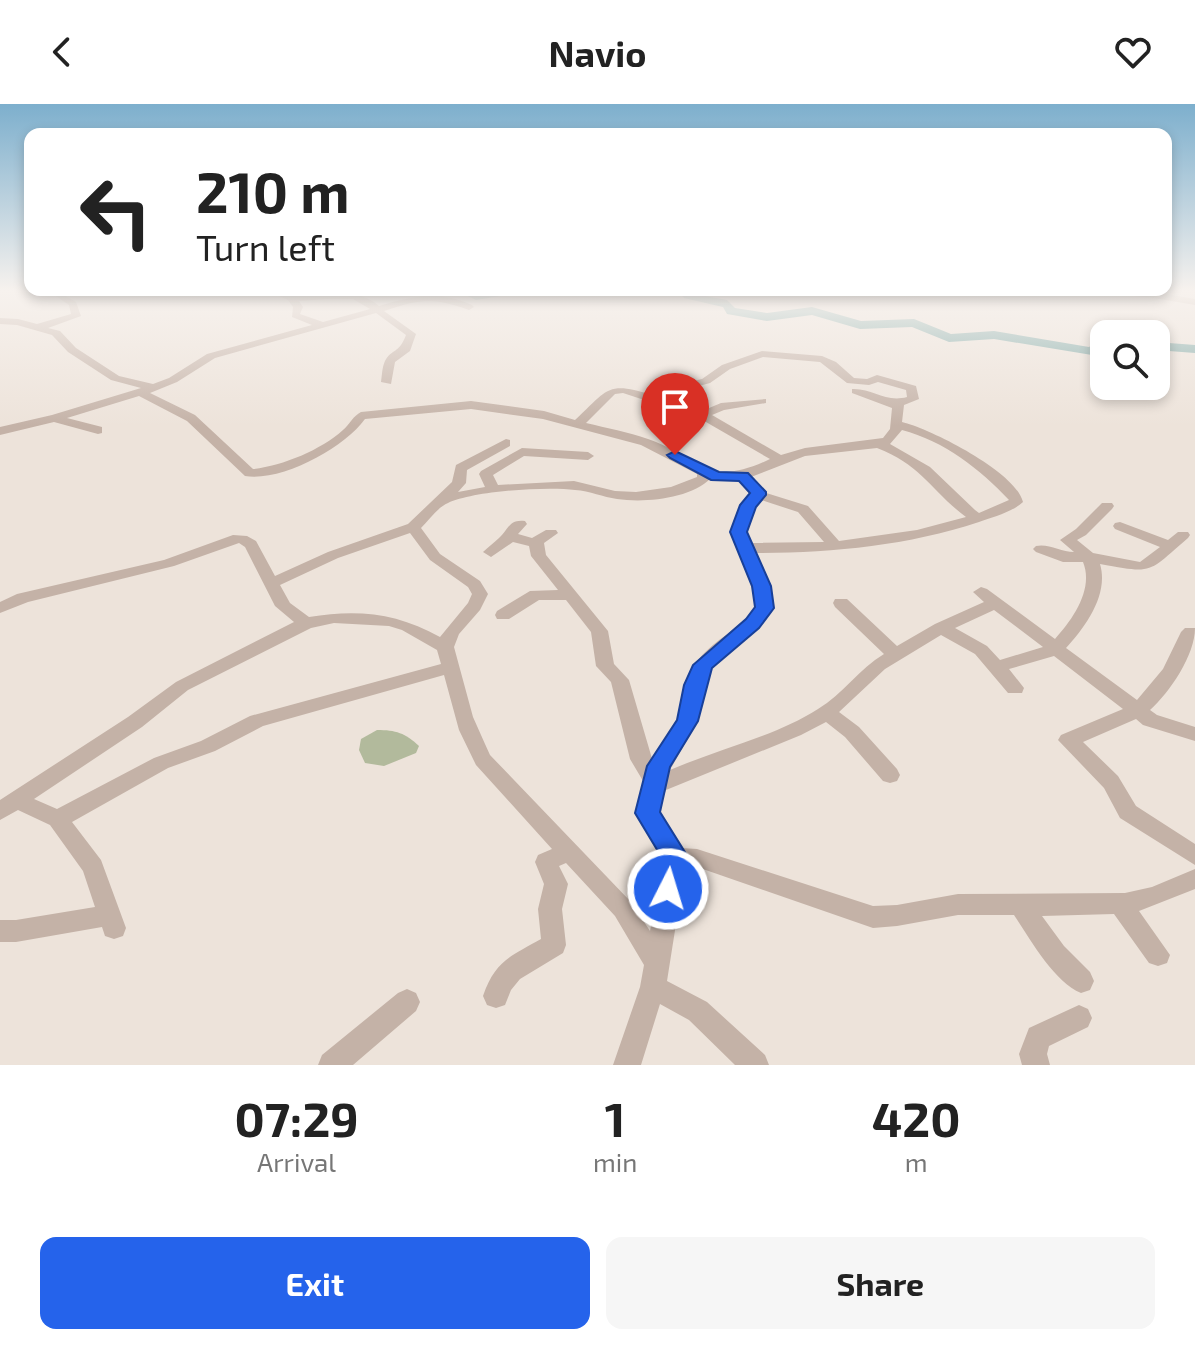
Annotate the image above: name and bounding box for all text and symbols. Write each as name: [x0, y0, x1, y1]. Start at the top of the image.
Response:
icon: back: [40, 30, 84, 74]
icon: heart: [1111, 30, 1155, 74]
text: Navio: [549, 31, 646, 74]
text: 210 m: [196, 157, 350, 224]
icon: left: [64, 160, 168, 264]
text: Turn left: [196, 225, 335, 268]
map controls: [1090, 320, 1170, 400]
button: search: [1090, 320, 1170, 400]
pin: [641, 373, 709, 455]
icon: arrive: [653, 385, 697, 429]
position arrow: [626, 847, 710, 931]
text: 07:29: [234, 1089, 359, 1147]
text: 1: [605, 1089, 626, 1147]
text: 420: [872, 1089, 961, 1147]
text: Arrival: [257, 1146, 336, 1177]
text: min: [593, 1146, 637, 1177]
text: m: [905, 1146, 928, 1177]
button: Exit: [40, 1237, 590, 1329]
button: Share: [606, 1237, 1155, 1329]

